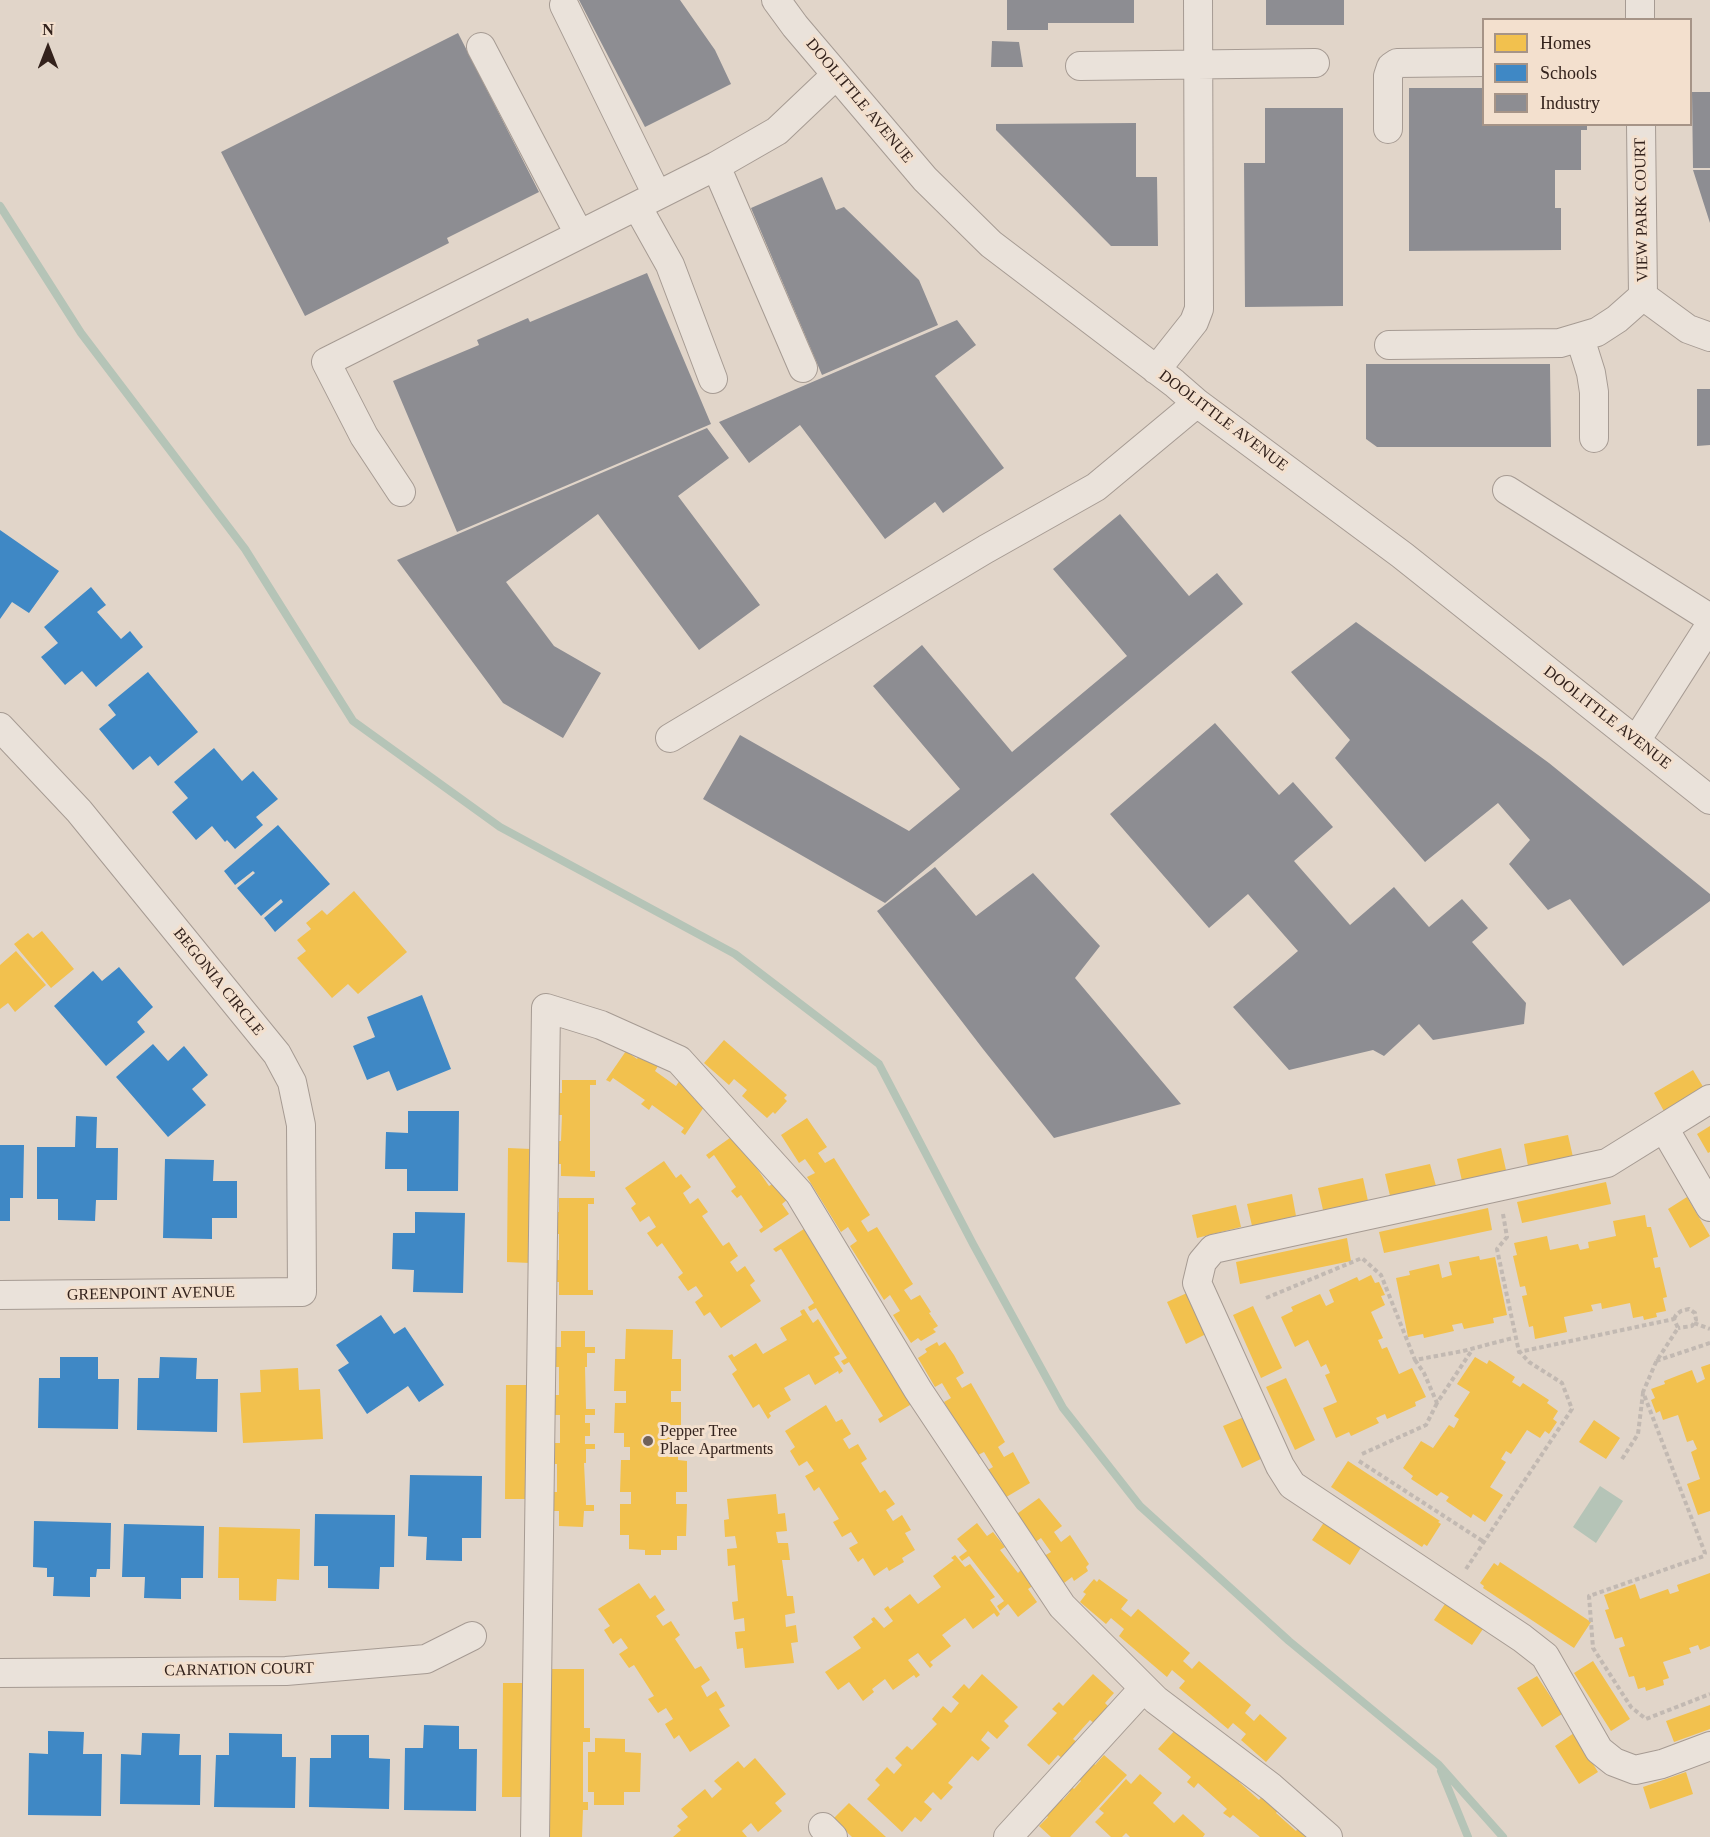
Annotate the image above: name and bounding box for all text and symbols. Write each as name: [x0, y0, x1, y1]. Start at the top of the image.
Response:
north arrow: [18, 18, 78, 78]
legend: [1482, 18, 1692, 126]
text: N: [42, 21, 54, 38]
text: Homes: [1540, 33, 1591, 53]
street label: DOOLITTLE AVENUE: [801, 35, 917, 167]
text: Schools: [1540, 63, 1597, 83]
text: Industry: [1540, 93, 1600, 113]
street label: VIEW PARK COURT: [1631, 138, 1653, 282]
street label: DOOLITTLE AVENUE: [1155, 366, 1291, 476]
street label: DOOLITTLE AVENUE: [1539, 662, 1675, 774]
street label: BEGONIA CIRCLE: [169, 924, 267, 1040]
street label: GREENPOINT AVENUE: [67, 1283, 235, 1305]
place label: Pepper Tree Place Apartments: [660, 1422, 773, 1460]
marker: Pepper Tree Place Apartments: [641, 1434, 655, 1448]
street label: CARNATION COURT: [164, 1659, 314, 1681]

